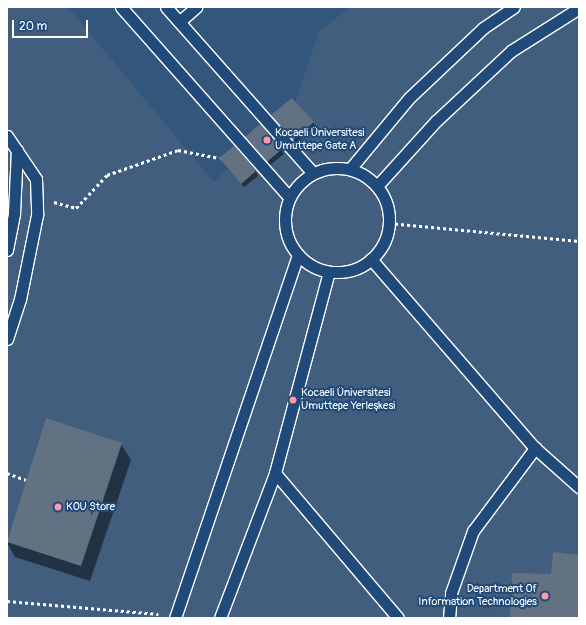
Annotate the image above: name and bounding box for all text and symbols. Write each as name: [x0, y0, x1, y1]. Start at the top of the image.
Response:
scale bar: [14, 12, 90, 38]
text: 20 m: [19, 19, 47, 34]
place label: Kocaeli Üniversitesi Umuttepe Gate A: [275, 127, 365, 153]
marker: Kocaeli Üniversitesi Umuttepe Gate A: [262, 135, 272, 145]
place label: Kocaeli Üniversitesi Umuttepe Yerleşkesi: [301, 387, 395, 413]
marker: Kocaeli Üniversitesi Umuttepe Yerleşkesi: [288, 395, 298, 405]
place label: KOU Store: [66, 500, 115, 514]
marker: KOU Store: [53, 502, 63, 512]
place label: Department Of Information Technologies: [418, 583, 537, 609]
marker: Department Of Information Technologies: [540, 591, 550, 601]

